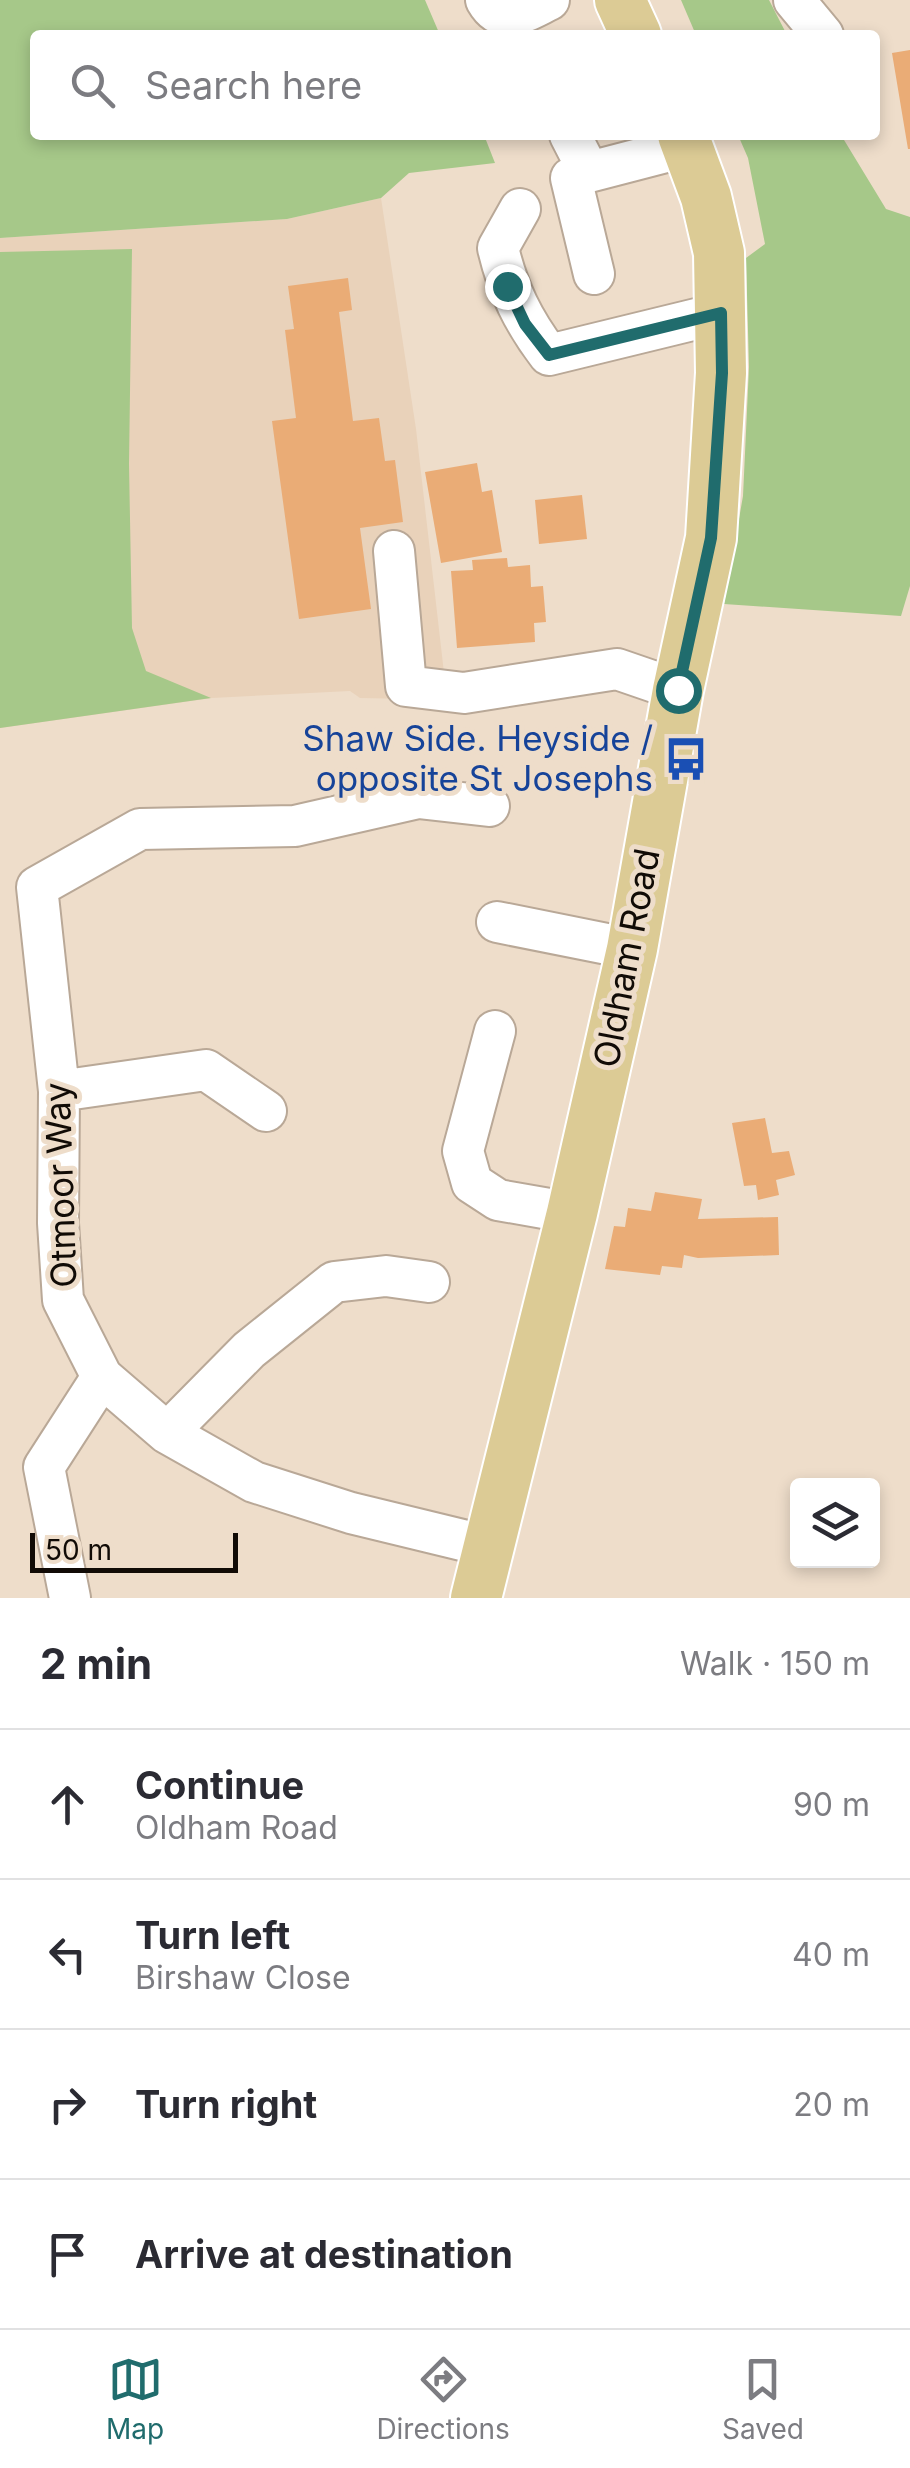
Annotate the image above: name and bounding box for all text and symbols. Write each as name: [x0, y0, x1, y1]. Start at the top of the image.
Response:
search box: [30, 30, 880, 140]
icon: search: [65, 58, 120, 113]
text: Search here: [145, 62, 362, 108]
route end: [485, 264, 531, 310]
route start: [656, 668, 702, 714]
place label: Shaw Side. Heyside / opposite St Josephs: [302, 717, 653, 799]
bus stop icon: Shaw Side. Heyside / opposite St Josephs: [662, 735, 710, 783]
street label: Oldham Road: [584, 845, 668, 1071]
street label: Otmoor Way: [35, 1082, 85, 1288]
map controls: [790, 1478, 880, 1568]
button: layers: [790, 1478, 880, 1568]
scale bar: [30, 1528, 238, 1572]
text: 50 m: [45, 1533, 112, 1567]
text: 2 min: [40, 1638, 152, 1689]
text: Walk · 150 m: [680, 1644, 870, 1683]
text: Continue: [135, 1762, 304, 1808]
icon: ahead: [40, 1777, 95, 1832]
text: 90 m: [793, 1785, 870, 1824]
text: Oldham Road: [135, 1808, 338, 1847]
text: Turn left: [135, 1912, 290, 1958]
icon: left: [40, 1927, 95, 1982]
text: 40 m: [792, 1935, 870, 1974]
text: Birshaw Close: [135, 1958, 351, 1997]
icon: right: [40, 2077, 95, 2132]
text: Turn right: [135, 2081, 317, 2127]
text: 20 m: [793, 2085, 870, 2124]
icon: arrive: [40, 2227, 95, 2282]
text: Arrive at destination: [135, 2231, 513, 2277]
tab: Map: [106, 2352, 164, 2446]
tab: Directions: [376, 2352, 510, 2446]
tab: Saved: [722, 2352, 804, 2446]

